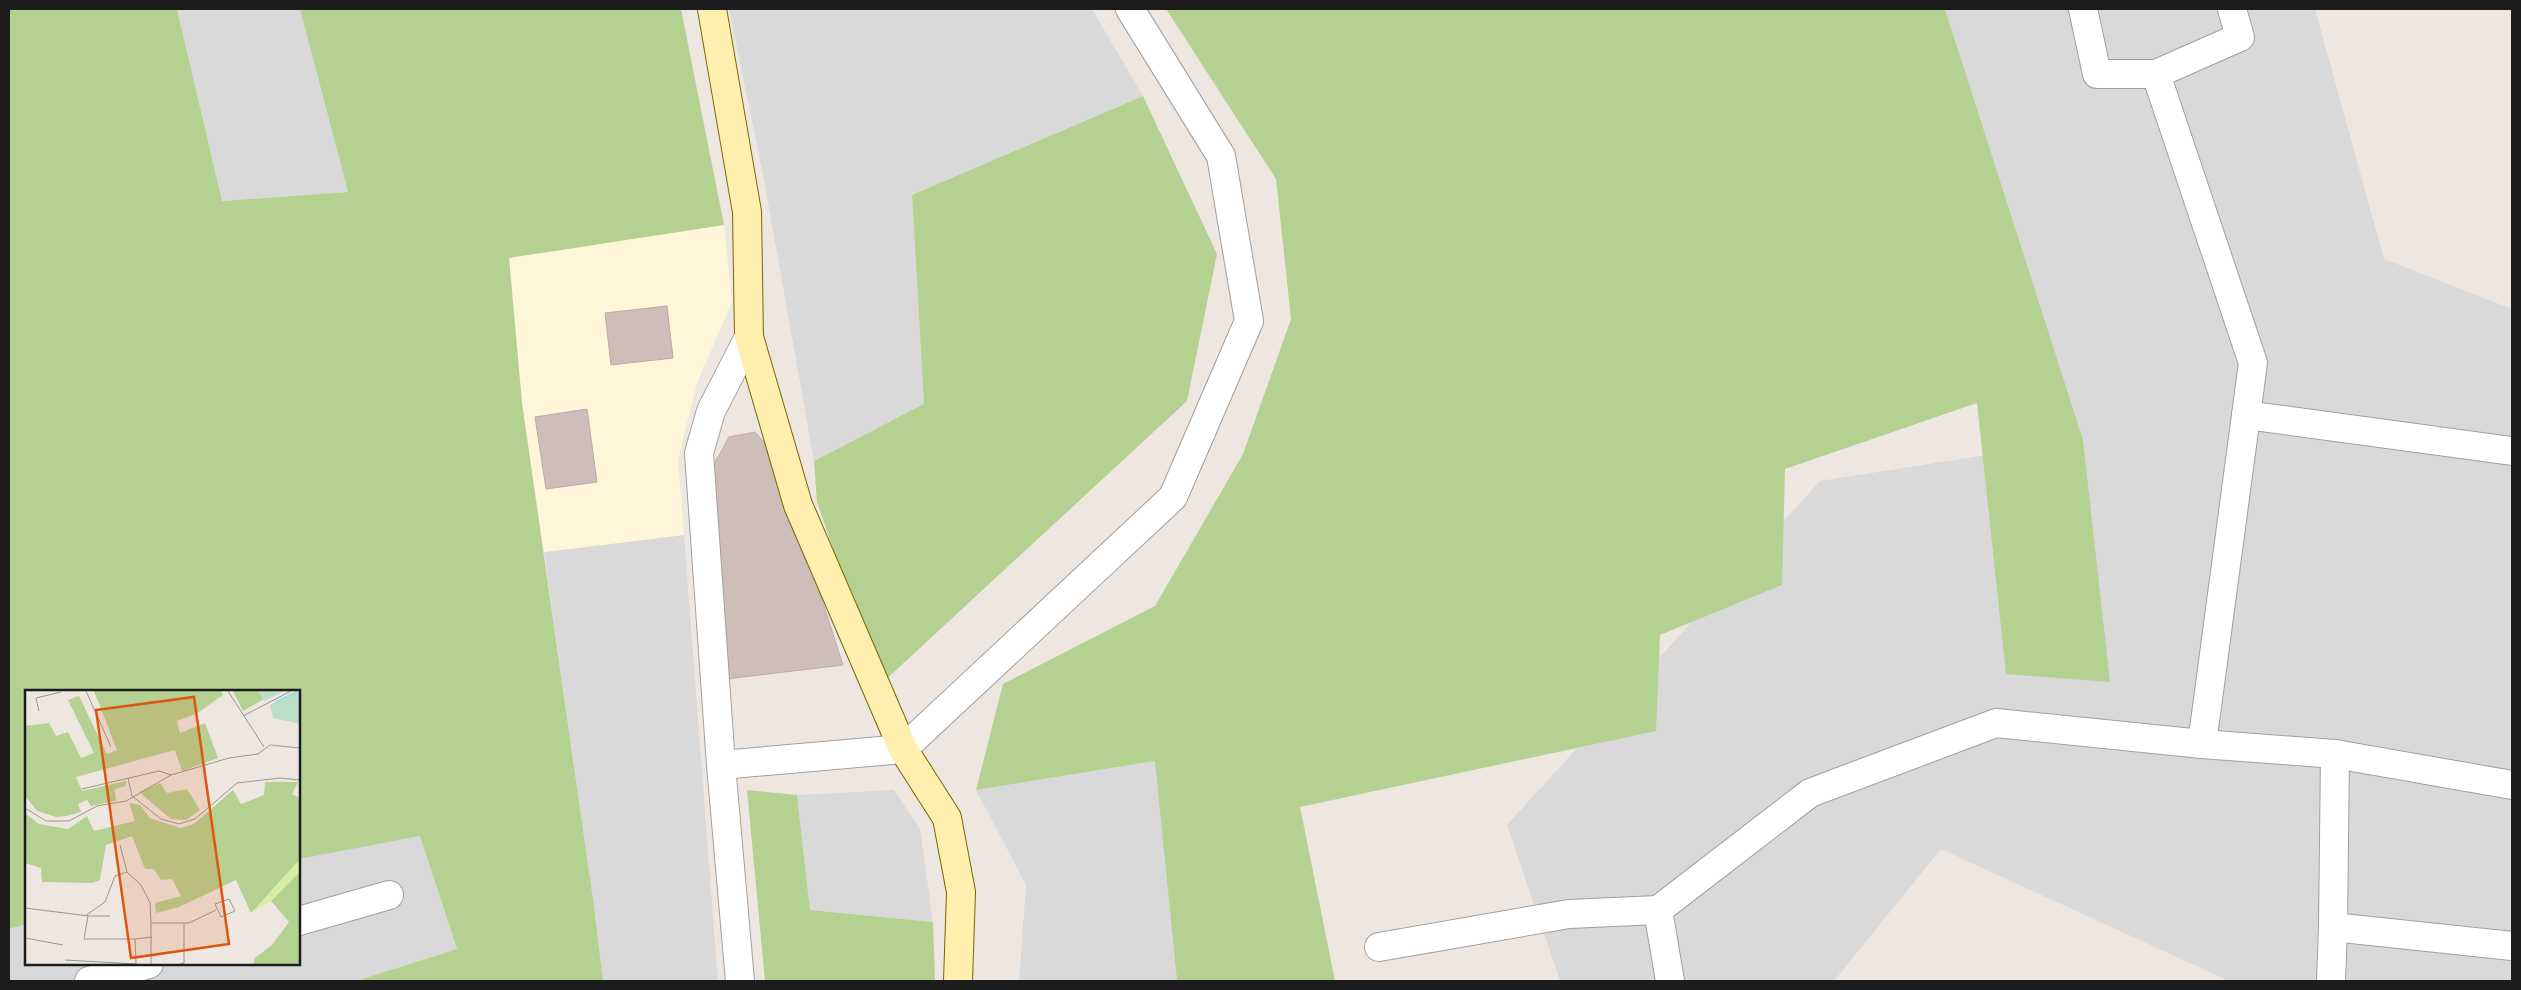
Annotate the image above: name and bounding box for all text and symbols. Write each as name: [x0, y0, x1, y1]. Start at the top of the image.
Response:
inset map: [25, 690, 300, 965]

